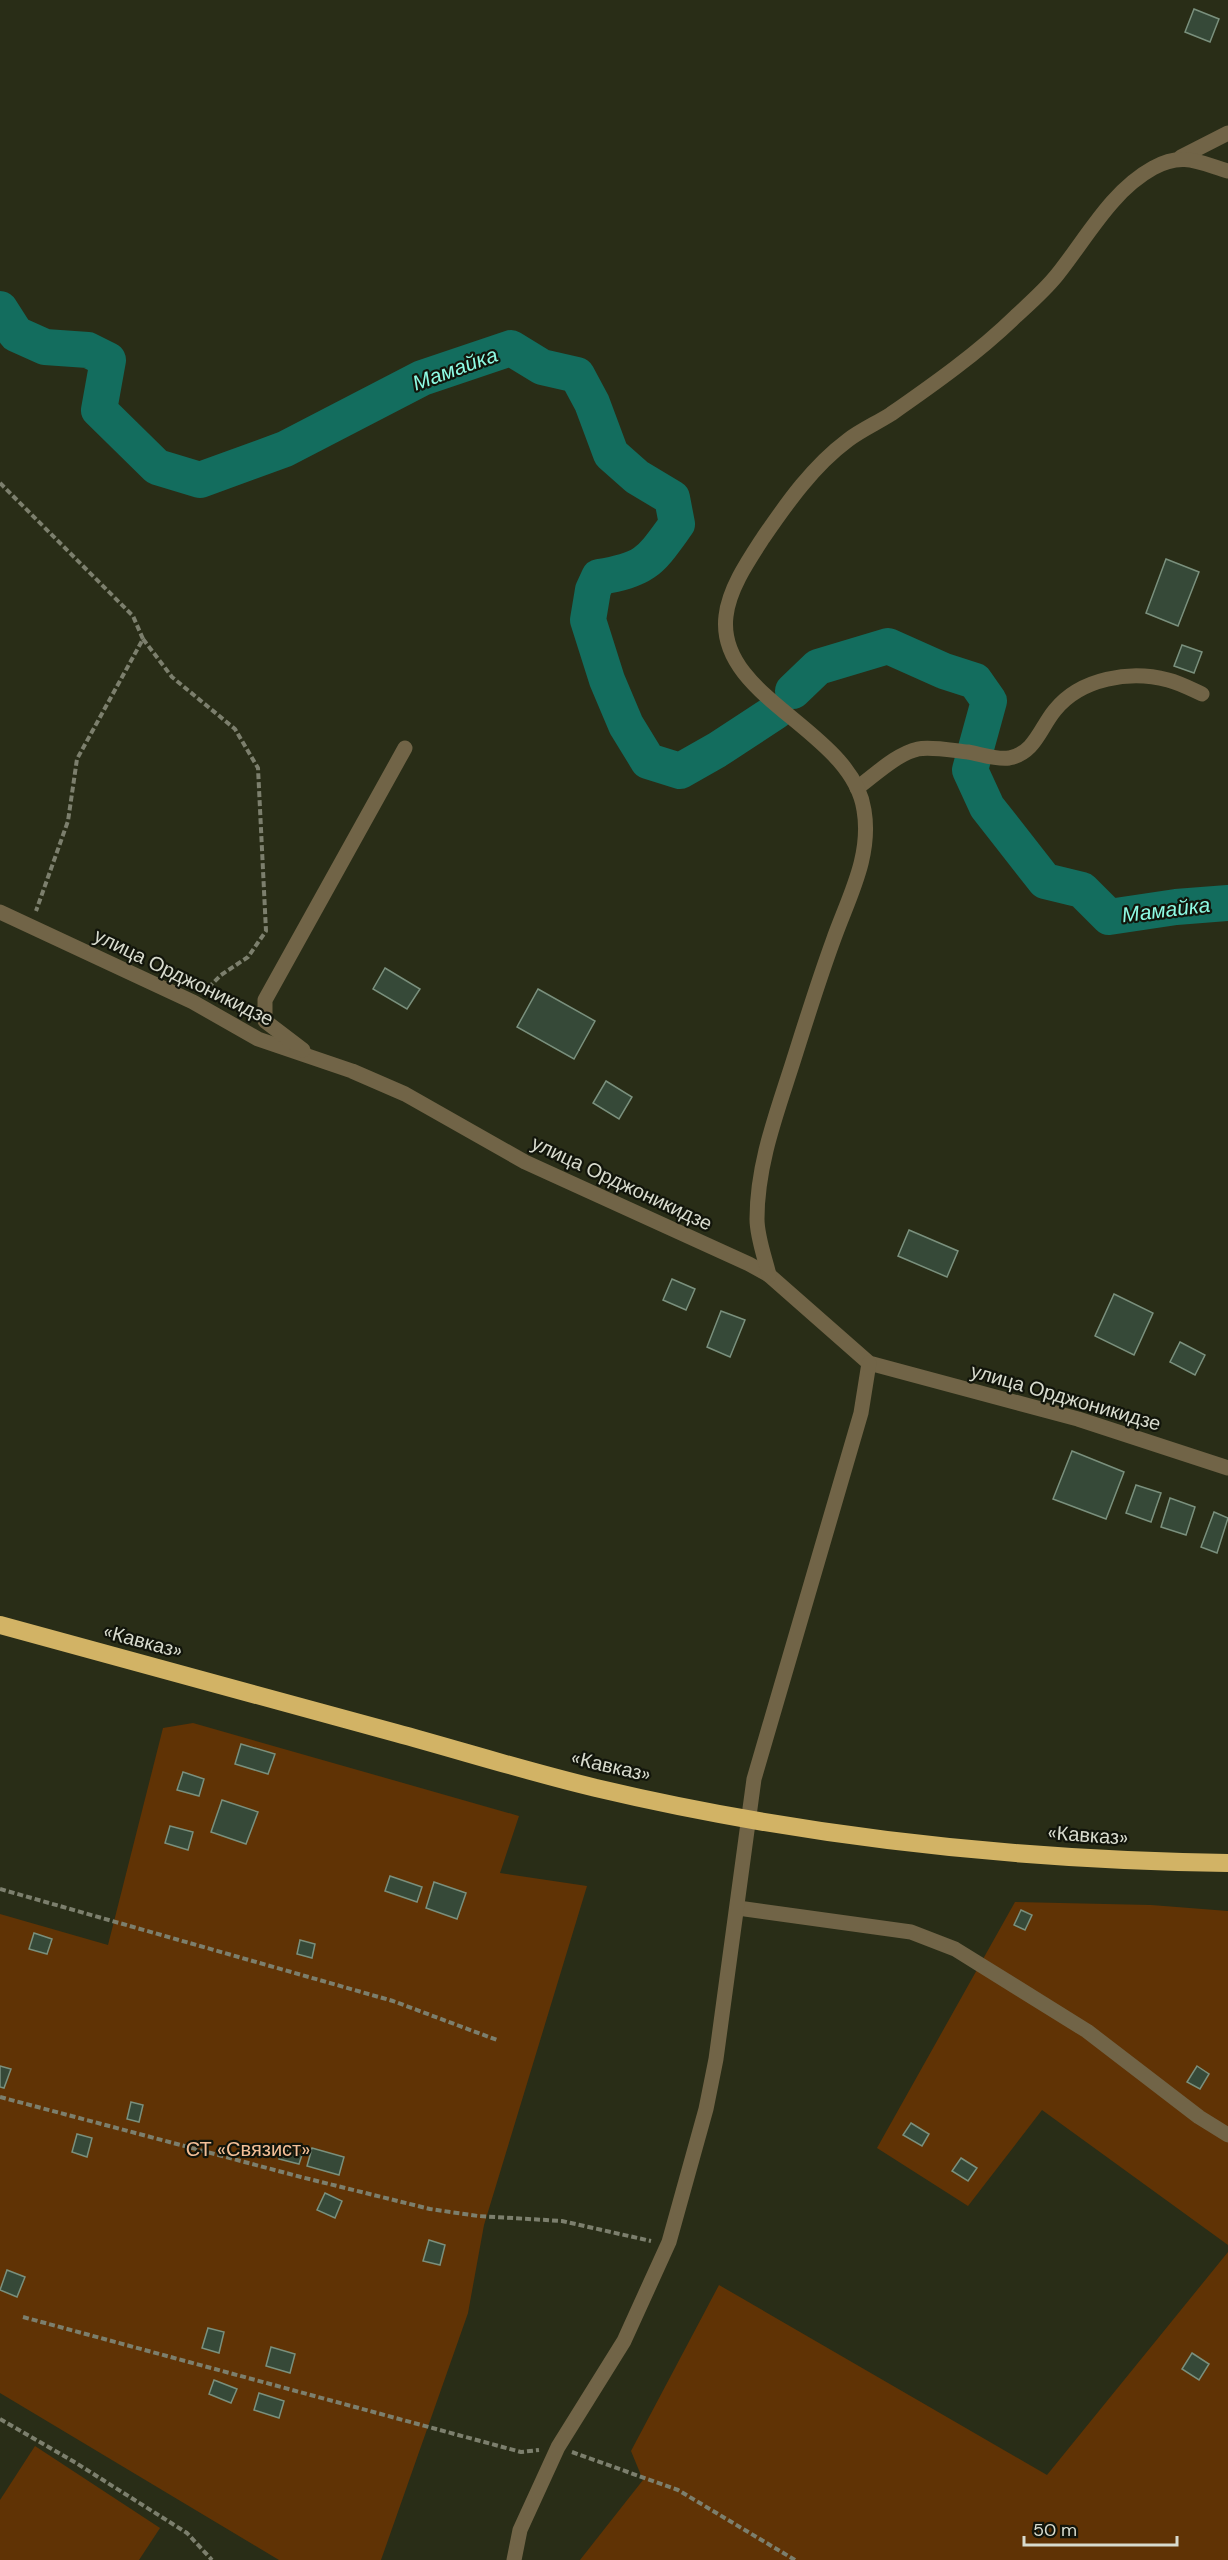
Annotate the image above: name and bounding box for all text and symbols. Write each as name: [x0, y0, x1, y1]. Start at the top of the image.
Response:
water label: Мамайка: [409, 341, 501, 397]
water label: Мамайка: [1120, 891, 1212, 929]
street label: улица Орджоникидзе: [90, 922, 278, 1032]
street label: улица Орджоникидзе: [527, 1130, 717, 1236]
street label: улица Орджоникидзе: [968, 1357, 1164, 1437]
street label: «Кавказ»: [101, 1618, 185, 1664]
street label: «Кавказ»: [569, 1744, 653, 1788]
street label: «Кавказ»: [1047, 1819, 1129, 1851]
park label: СТ «Связист»: [186, 2136, 310, 2162]
scale bar: [1024, 2509, 1177, 2547]
text: 50 m: [1033, 2518, 1077, 2542]

